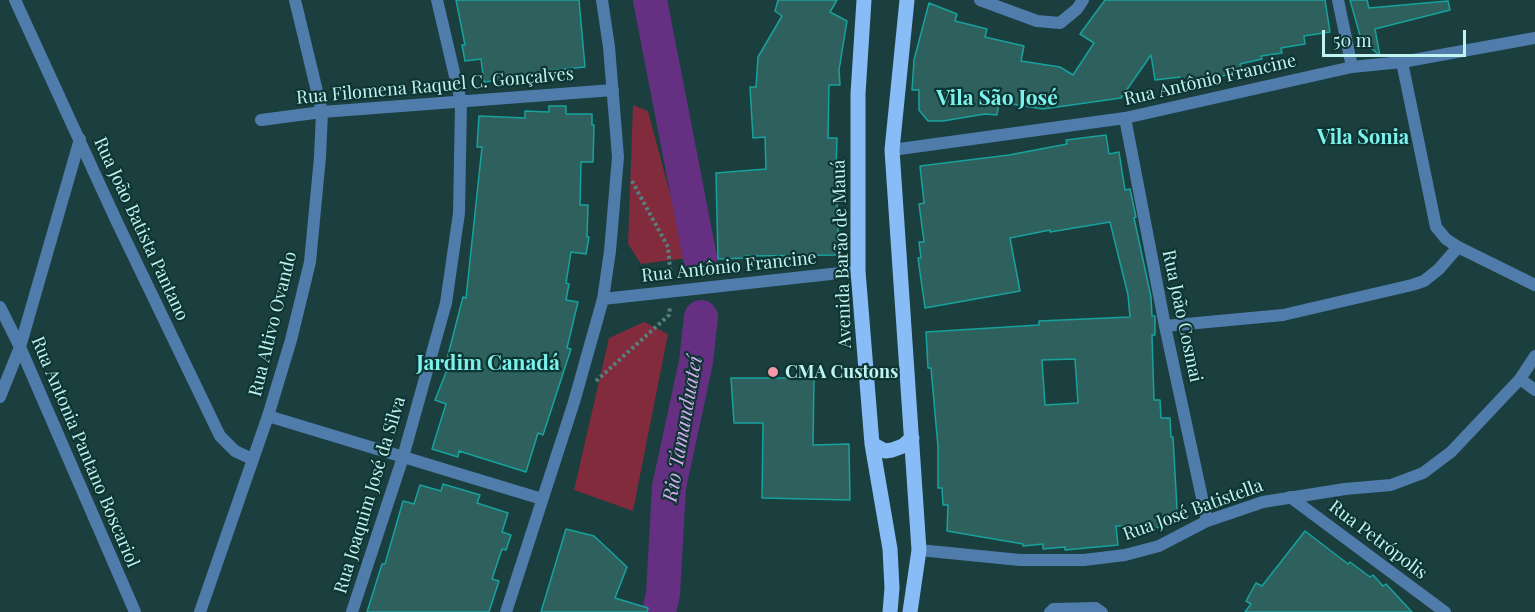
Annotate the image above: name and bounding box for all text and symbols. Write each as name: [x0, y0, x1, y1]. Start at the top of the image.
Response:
scale bar: [1325, 18, 1469, 56]
text: 50 m: [1333, 28, 1372, 52]
street label: Rua Antônio Francine: [1122, 50, 1298, 110]
street label: Rua Filomena Raquel C. Gonçalves: [295, 63, 575, 109]
district label: Vila São José: [936, 85, 1058, 111]
district label: Vila Sonia: [1317, 126, 1409, 150]
street label: Rua João Batista Pantano: [89, 134, 193, 324]
street label: Avenida Barão de Mauá: [828, 159, 856, 349]
street label: Rua Antônio Francine: [640, 247, 818, 287]
street label: Rua João Cosmai: [1157, 248, 1207, 384]
street label: Rua Altivo Ovando: [245, 249, 301, 399]
street label: Rua Antonia Pantano Boscariol: [26, 333, 144, 571]
district label: Jardim Canadá: [416, 350, 560, 376]
water label: Rio Tamanduateí: [658, 354, 708, 504]
place label: CMA Custons: [785, 361, 898, 383]
marker: CMA Custons: [766, 365, 780, 379]
street label: Rua Joaquim José da Silva: [330, 394, 410, 596]
street label: Rua José Batistella: [1120, 475, 1266, 545]
street label: Rua Petrópolis: [1325, 496, 1431, 584]

